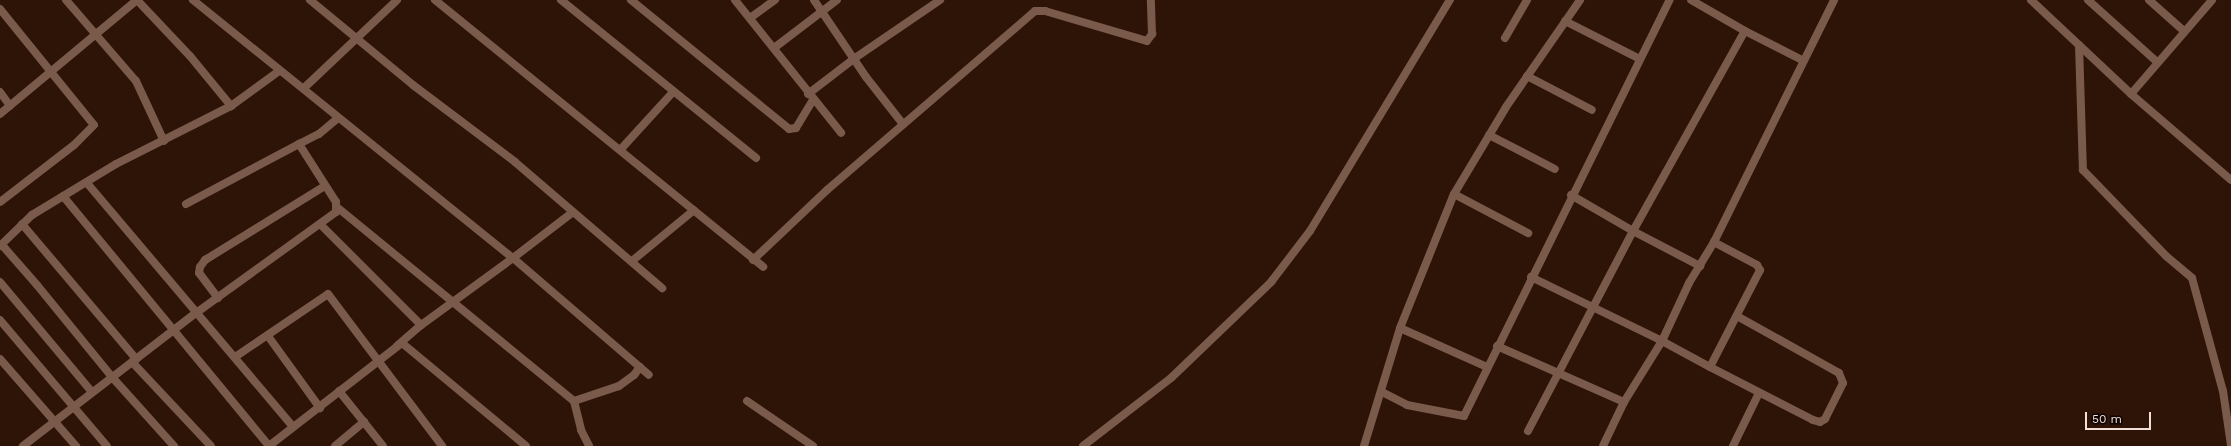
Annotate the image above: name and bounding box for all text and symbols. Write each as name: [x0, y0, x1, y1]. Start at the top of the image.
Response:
scale bar: [2087, 404, 2153, 430]
text: 50 m: [2092, 412, 2122, 426]

